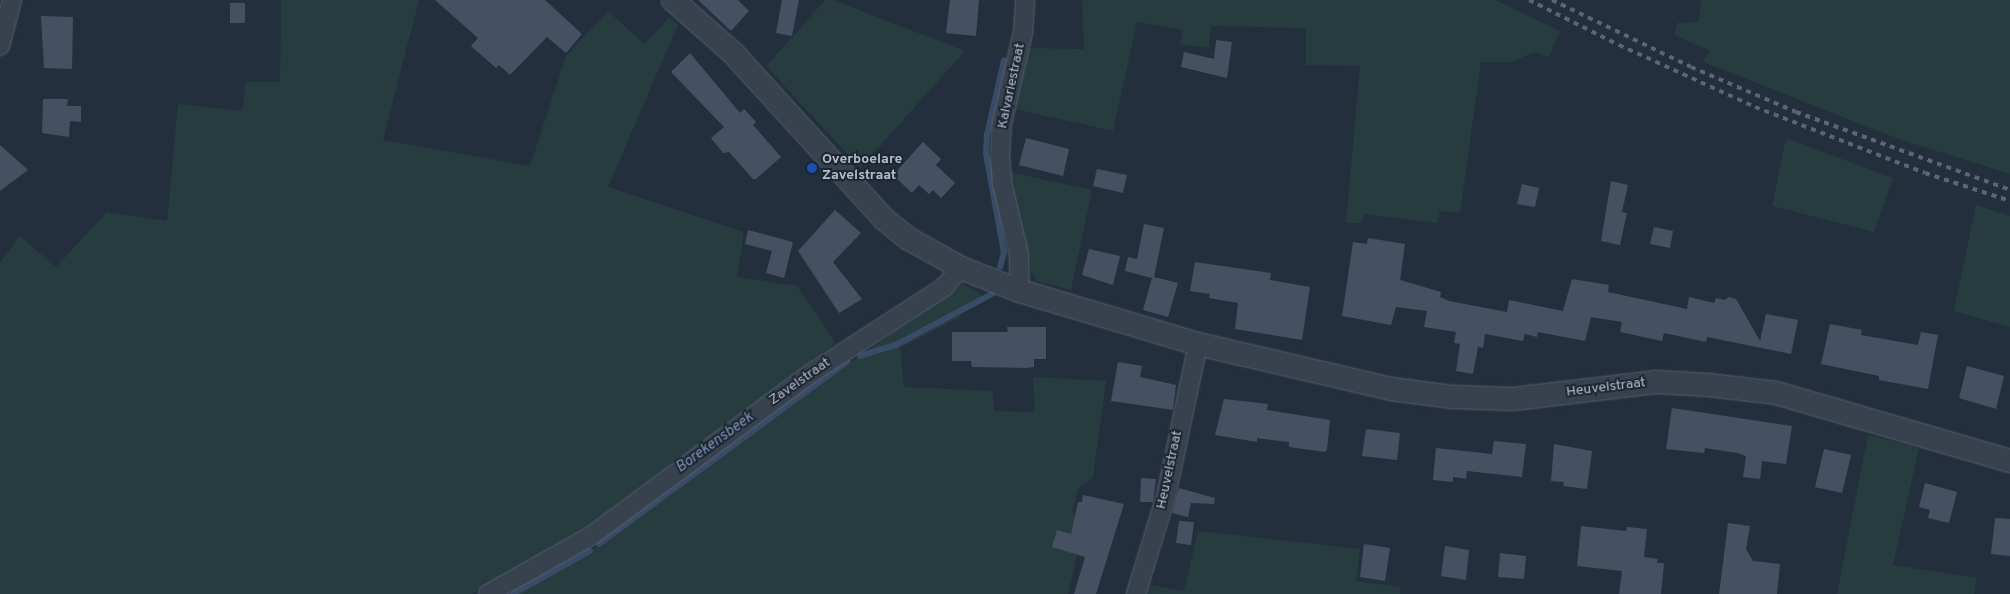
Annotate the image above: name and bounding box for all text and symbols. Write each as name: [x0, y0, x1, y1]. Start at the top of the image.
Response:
street label: Kalvariestraat: [995, 42, 1029, 130]
place label: Overboelare Zavelstraat: [822, 152, 902, 184]
marker: Overboelare Zavelstraat: [806, 162, 818, 174]
street label: Zavelstraat: [766, 355, 834, 409]
street label: Heuvelstraat: [1565, 375, 1647, 401]
water label: Borekensbeek: [673, 409, 757, 477]
street label: Heuvelstraat: [1153, 429, 1187, 511]

